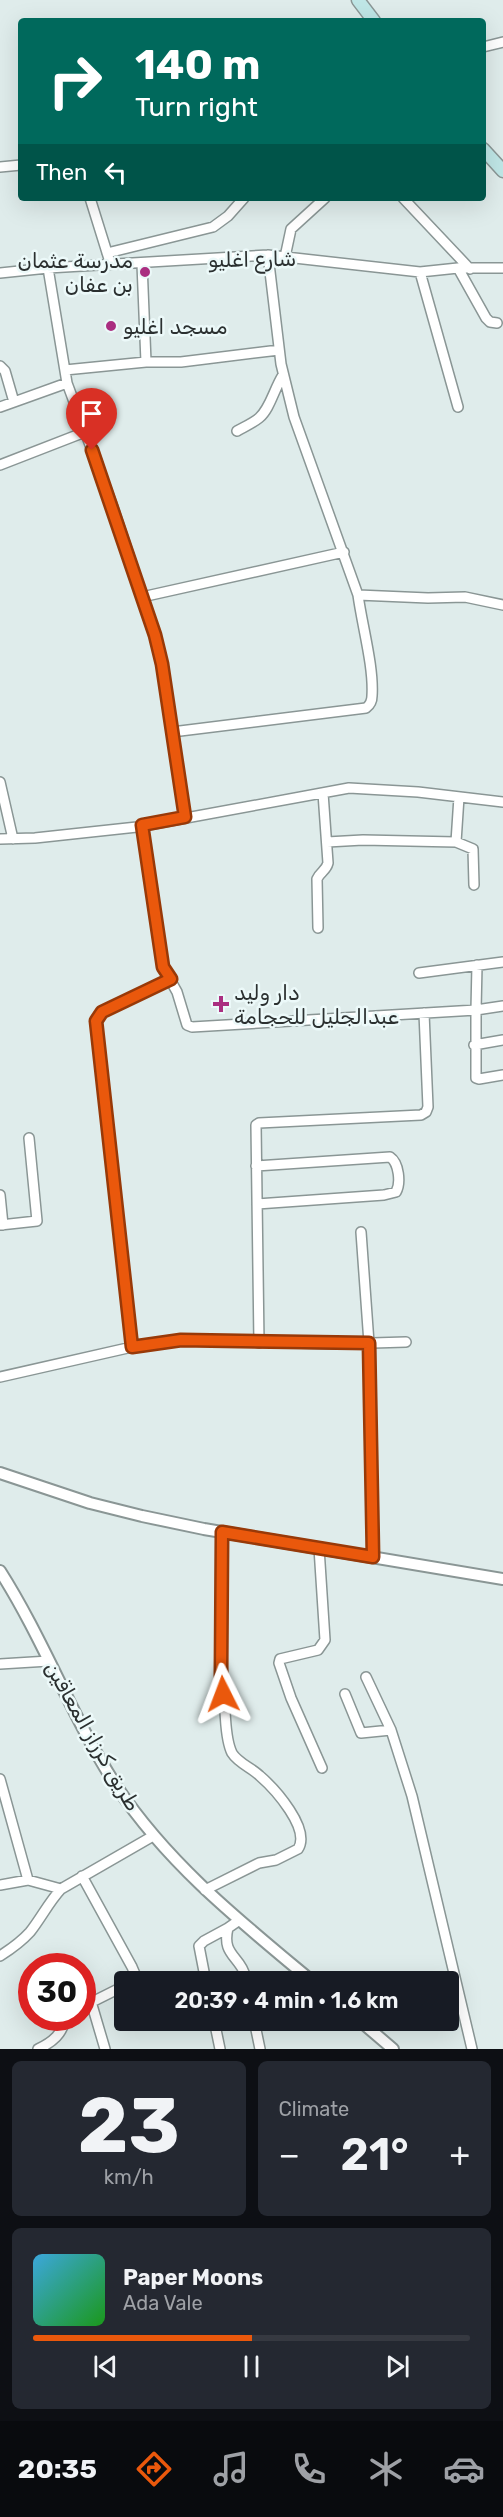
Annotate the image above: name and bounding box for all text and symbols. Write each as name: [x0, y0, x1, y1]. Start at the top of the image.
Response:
text: 140 m: [135, 40, 261, 90]
icon: right: [36, 42, 114, 120]
text: Turn right: [135, 91, 258, 123]
icon: left: [99, 156, 132, 189]
text: Then: [36, 159, 87, 186]
street label: شارع اغليو: [208, 246, 296, 274]
place label: مدرسة عثمان بن عفان: [17, 248, 133, 297]
marker: مدرسة عثمان بن عفان: [138, 265, 152, 279]
place label: مسجد اغليو: [123, 314, 227, 339]
marker: مسجد اغليو: [104, 319, 118, 333]
pin: [66, 388, 117, 450]
icon: arrive: [75, 397, 108, 430]
place label: دار وليد عبدالجليل للحجامة: [234, 980, 399, 1029]
marker: دار وليد عبدالجليل للحجامة: [212, 995, 230, 1013]
street label: طريق كرزاز المعاقين: [40, 1657, 146, 1815]
position arrow: [191, 1662, 255, 1726]
speed limit sign: 30: [18, 1953, 96, 2031]
text: 20:39 · 4 min · 1.6 km: [174, 1987, 399, 2014]
text: 23: [78, 2079, 180, 2172]
text: Climate: [279, 2097, 349, 2121]
text: 21°: [341, 2128, 409, 2181]
text: −: [279, 2135, 300, 2174]
text: +: [449, 2135, 470, 2174]
text: km/h: [104, 2165, 154, 2189]
text: Paper Moons: [123, 2264, 263, 2291]
text: Ada Vale: [123, 2291, 203, 2315]
icon: previous: [89, 2350, 122, 2383]
icon: pause: [235, 2350, 268, 2383]
icon: next: [381, 2350, 414, 2383]
icon: directions: [133, 2448, 175, 2490]
icon: music: [210, 2448, 252, 2490]
icon: phone: [288, 2448, 330, 2490]
icon: climate: [365, 2448, 407, 2490]
icon: car: [443, 2448, 485, 2490]
text: 20:35: [18, 2453, 97, 2485]

